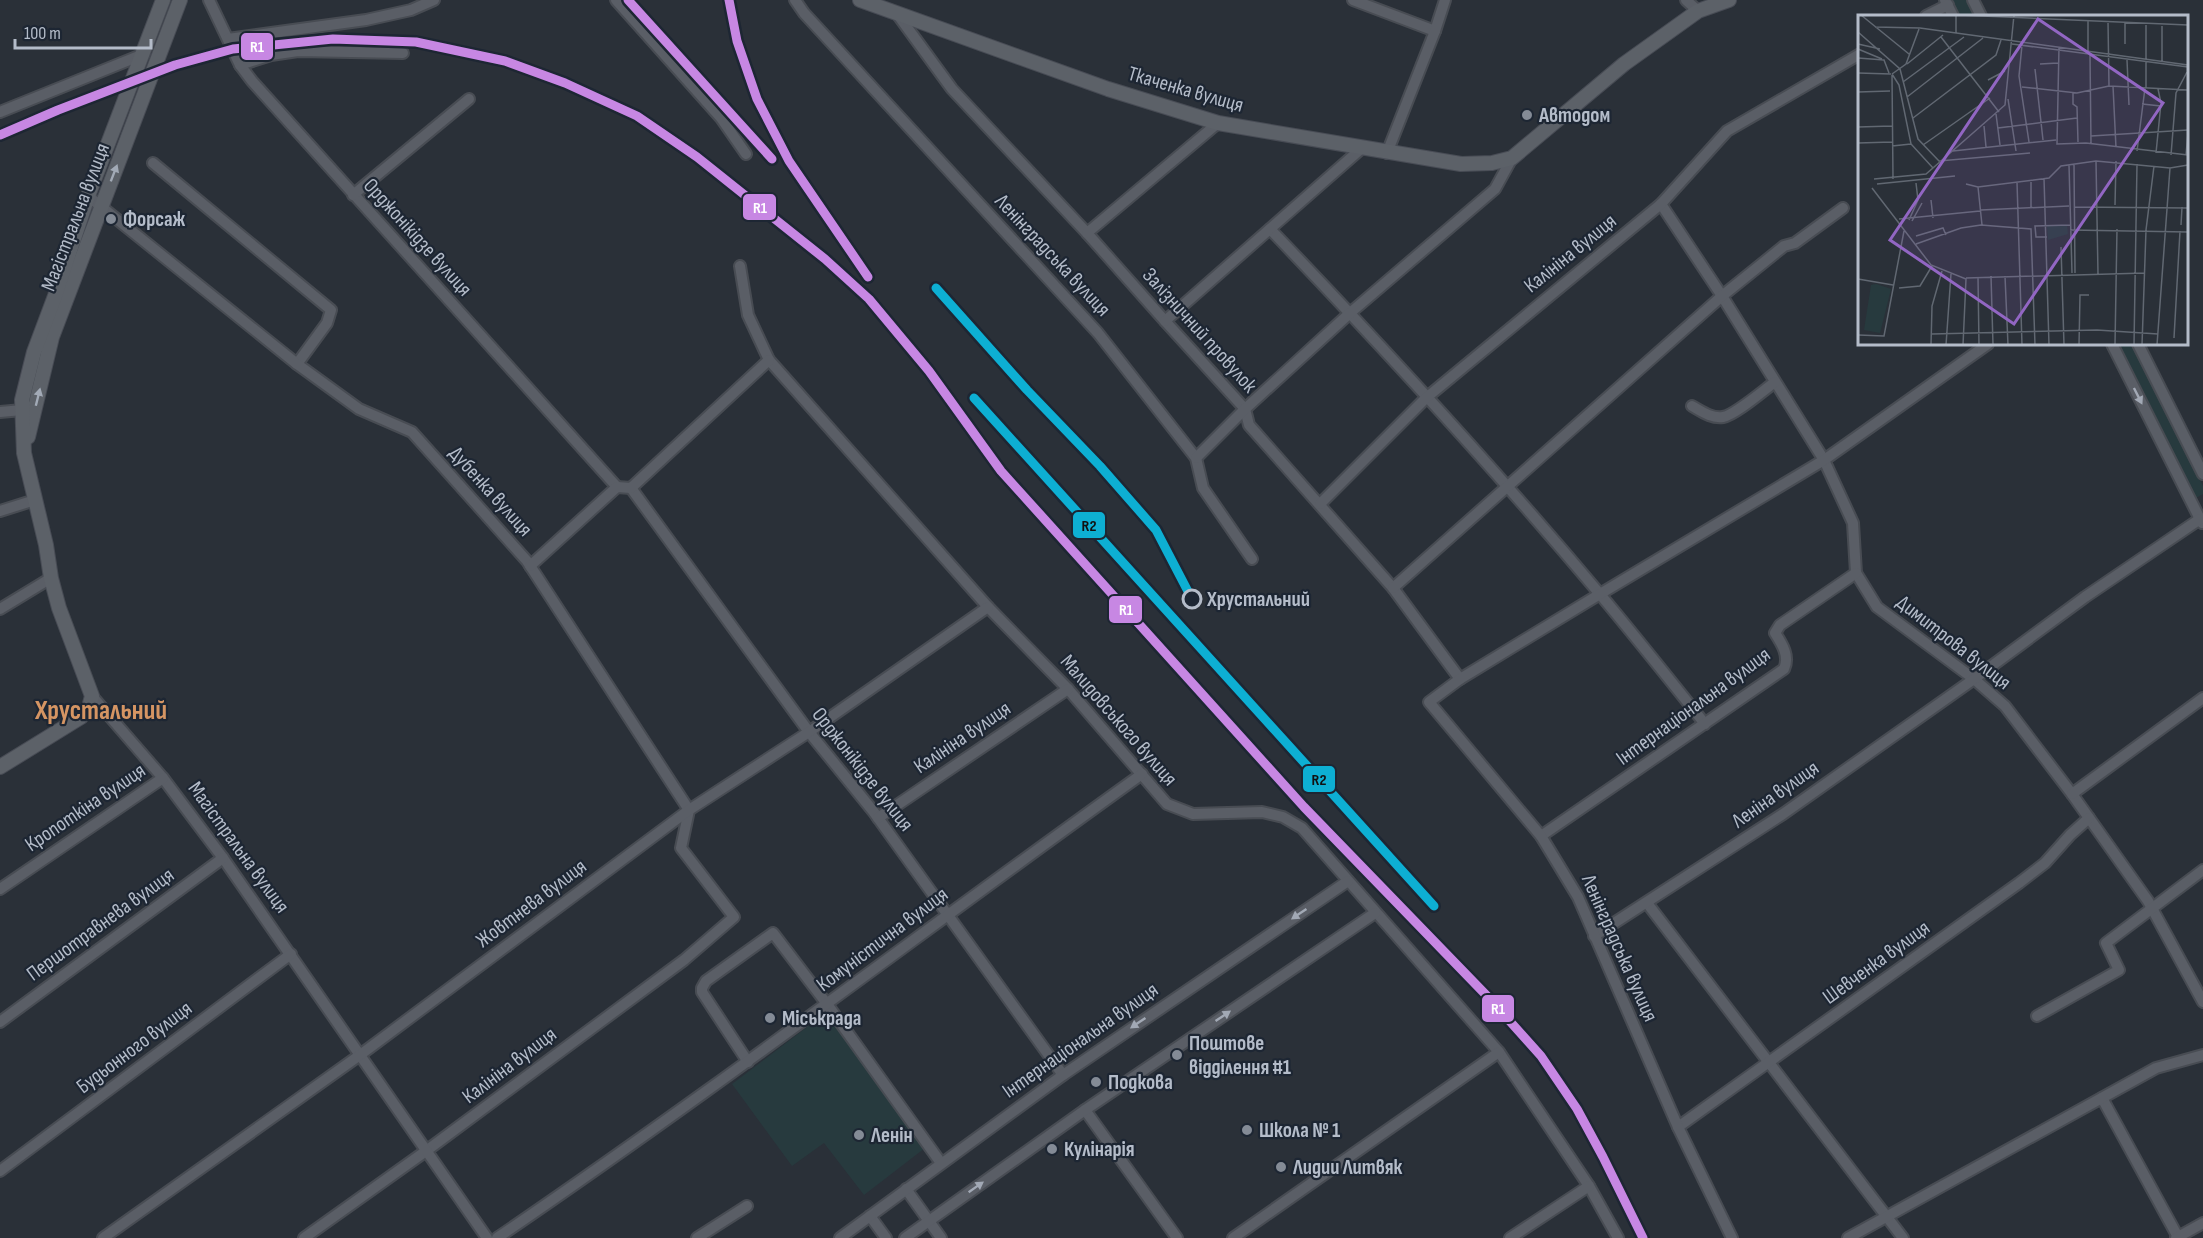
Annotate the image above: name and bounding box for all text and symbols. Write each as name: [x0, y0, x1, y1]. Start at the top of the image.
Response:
scale bar: [15, 12, 152, 50]
inset map: [1858, 15, 2188, 345]
text: 100 m: [24, 23, 61, 44]
line badge: R1: [240, 32, 274, 61]
text: R1: [250, 38, 265, 57]
street label: Ткаченка вулиця: [1125, 61, 1247, 118]
place label: Автодом: [1538, 103, 1610, 128]
marker: Автодом: [1520, 108, 1534, 122]
street label: Магістральна вулиця: [36, 140, 115, 295]
one-way arrow: [109, 163, 119, 181]
street label: Орджонікідзе вулиця: [358, 173, 477, 301]
street label: Ленінградська вулиця: [989, 188, 1116, 322]
line badge: R1: [742, 193, 777, 221]
text: R1: [753, 199, 768, 218]
place label: Форсаж: [123, 207, 186, 232]
street label: Калініна вулиця: [1519, 209, 1622, 298]
marker: Форсаж: [104, 212, 118, 226]
street label: Залізничний провулок: [1137, 263, 1262, 398]
one-way arrow: [33, 387, 43, 406]
one-way arrow: [2134, 387, 2143, 404]
street label: Дубенка вулиця: [444, 441, 538, 542]
line badge: R2: [1072, 511, 1106, 539]
text: R2: [1082, 517, 1096, 536]
place label: Хрустальний: [1206, 587, 1310, 612]
marker: Хрустальний: [1182, 589, 1202, 609]
street label: Димитрова вулиця: [1891, 590, 2016, 695]
line badge: R1: [1108, 595, 1143, 624]
text: R1: [1119, 601, 1134, 620]
street label: Інтернаціональна вулиця: [1611, 642, 1775, 771]
street label: Малидовського вулиця: [1055, 650, 1182, 791]
district label: Хрустальний: [34, 695, 167, 727]
street label: Калініна вулиця: [909, 696, 1016, 779]
street label: Орджонікідзе вулиця: [807, 702, 919, 836]
street label: Леніна вулиця: [1726, 755, 1824, 834]
street label: Кропоткіна вулиця: [20, 758, 150, 857]
line badge: R2: [1302, 765, 1336, 793]
text: R2: [1312, 771, 1326, 790]
street label: Магістральна вулиця: [183, 777, 295, 918]
street label: Жовтнева вулиця: [471, 854, 591, 953]
street label: Першотравнева вулиця: [22, 863, 179, 986]
street label: Ленінградська вулиця: [1576, 870, 1663, 1026]
street label: Комуністична вулиця: [812, 882, 953, 997]
one-way arrow: [1291, 908, 1308, 919]
street label: Шевченка вулиця: [1818, 915, 1935, 1010]
street label: Інтернаціональна вулиця: [998, 977, 1163, 1104]
line badge: R1: [1481, 994, 1515, 1023]
street label: Будьонного вулиця: [72, 996, 197, 1099]
text: R1: [1491, 1000, 1506, 1019]
place label: Міськрада: [782, 1006, 861, 1031]
marker: Міськрада: [763, 1011, 777, 1025]
one-way arrow: [1214, 1011, 1231, 1022]
one-way arrow: [1131, 1017, 1147, 1029]
street label: Калініна вулиця: [457, 1022, 561, 1109]
place label: Поштове відділення #1: [1189, 1031, 1291, 1080]
marker: Поштове відділення #1: [1170, 1048, 1184, 1062]
place label: Подкова: [1108, 1070, 1173, 1095]
marker: Подкова: [1089, 1075, 1103, 1089]
place label: Школа № 1: [1259, 1118, 1340, 1143]
place label: Ленін: [870, 1123, 913, 1148]
marker: Школа № 1: [1240, 1123, 1254, 1137]
marker: Ленін: [852, 1128, 866, 1142]
place label: Кулінарія: [1064, 1137, 1135, 1162]
marker: Кулінарія: [1045, 1142, 1059, 1156]
place label: Лидии Литвяк: [1292, 1155, 1403, 1180]
marker: Лидии Литвяк: [1274, 1160, 1288, 1174]
one-way arrow: [968, 1182, 984, 1193]

